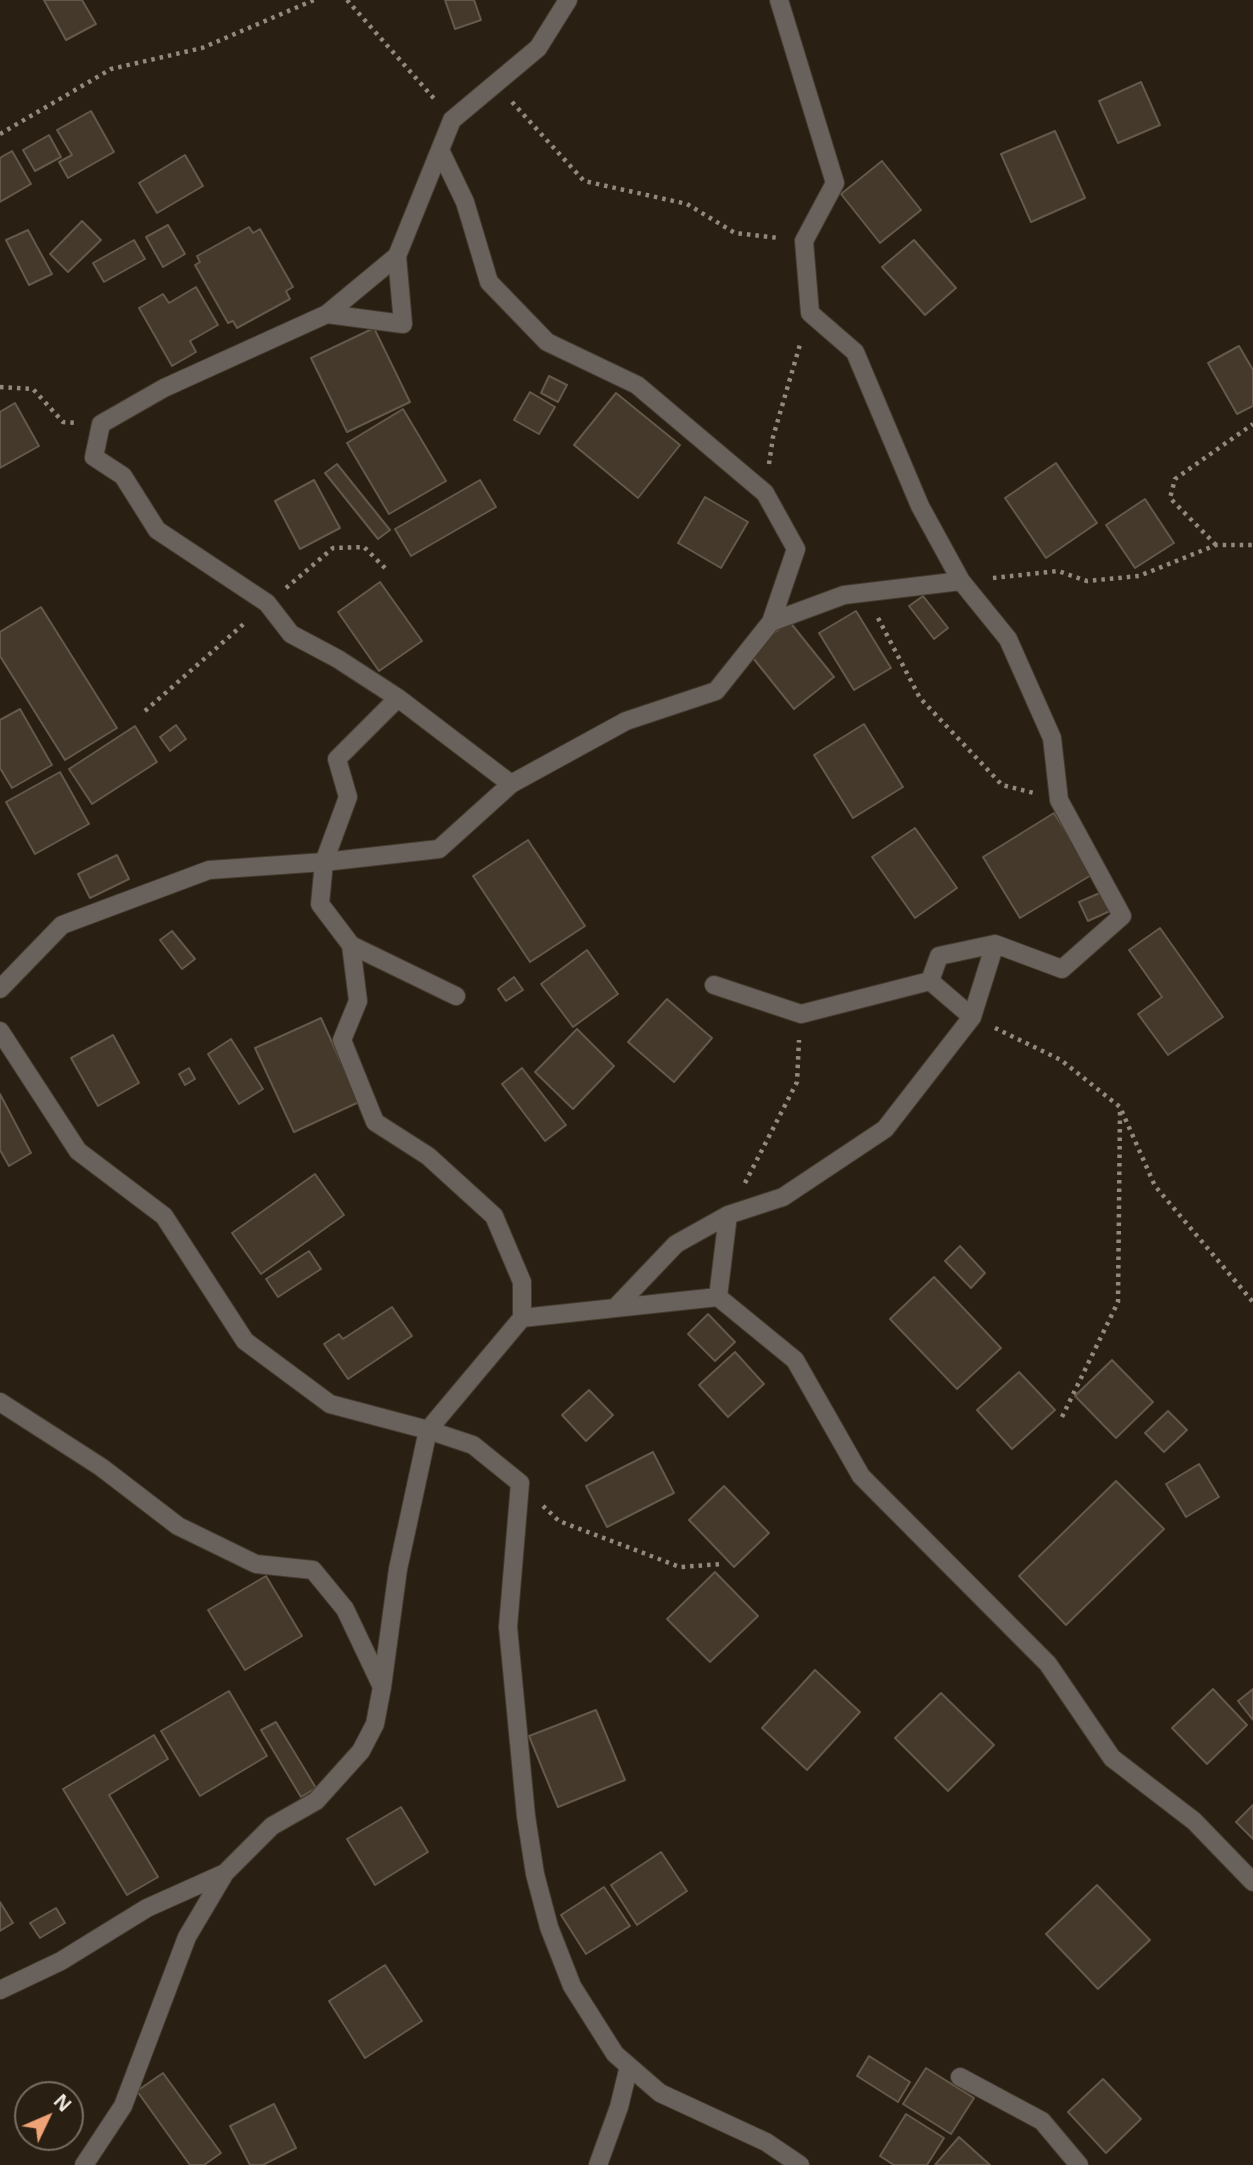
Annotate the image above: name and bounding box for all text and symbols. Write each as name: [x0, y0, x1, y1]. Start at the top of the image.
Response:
north arrow: [14, 2081, 84, 2151]
text: N: [48, 2088, 77, 2117]

